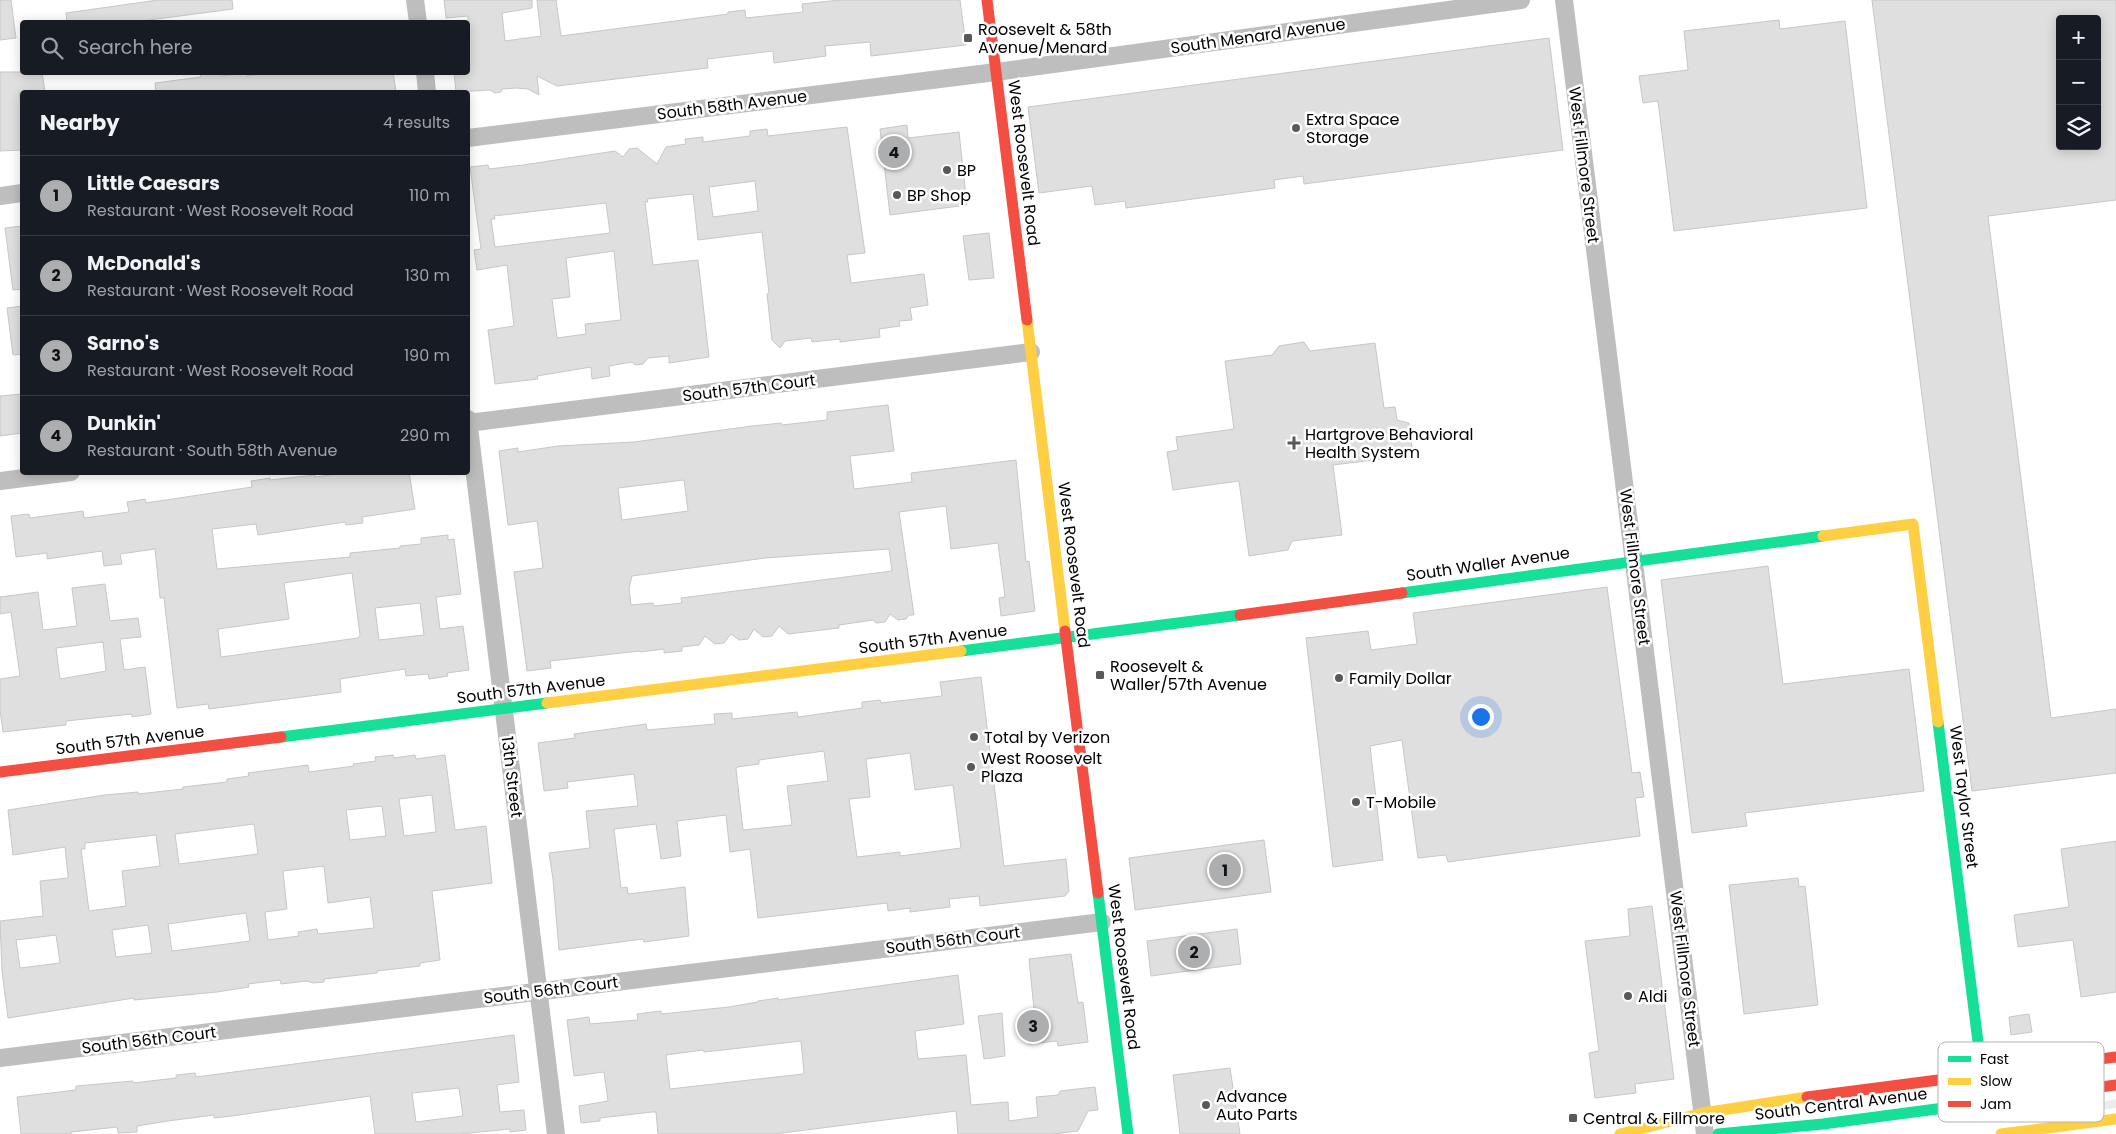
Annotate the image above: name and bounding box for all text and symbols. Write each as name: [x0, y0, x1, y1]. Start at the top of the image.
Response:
street label: South Menard Avenue: [1169, 12, 1347, 60]
map controls: [2056, 15, 2101, 150]
button: +: [2056, 15, 2101, 60]
place label: Roosevelt & 58th Avenue/Menard: [978, 18, 1112, 59]
search box: [20, 20, 470, 75]
marker: Roosevelt & 58th Avenue/Menard: [962, 32, 974, 44]
icon: search: [38, 34, 66, 62]
text: Search here: [78, 34, 192, 61]
button: −: [2056, 60, 2101, 105]
street label: West Roosevelt Road: [1002, 79, 1046, 247]
street label: South 58th Avenue: [656, 84, 808, 126]
street label: West Fillmore Street: [1563, 85, 1605, 245]
button: layers: [2056, 105, 2101, 150]
text: Nearby: [40, 108, 120, 137]
place label: Extra Space Storage: [1306, 108, 1399, 149]
text: 4 results: [383, 111, 450, 134]
marker: Extra Space Storage: [1290, 122, 1302, 134]
pin: 4: [878, 133, 910, 171]
place label: BP: [957, 159, 976, 182]
marker: BP: [941, 164, 953, 176]
text: Little Caesars: [87, 170, 220, 197]
text: 1: [53, 184, 59, 207]
text: 110 m: [409, 184, 450, 207]
place label: BP Shop: [907, 184, 971, 207]
marker: BP Shop: [891, 189, 903, 201]
text: Restaurant · West Roosevelt Road: [87, 199, 354, 222]
text: McDonald's: [87, 250, 201, 277]
text: 2: [51, 264, 61, 287]
text: 130 m: [405, 264, 450, 287]
text: Restaurant · West Roosevelt Road: [87, 279, 354, 302]
text: Sarno's: [87, 330, 159, 357]
text: 3: [51, 344, 61, 367]
text: 190 m: [404, 344, 450, 367]
text: Restaurant · West Roosevelt Road: [87, 359, 354, 382]
street label: South 57th Court: [681, 368, 817, 408]
text: Dunkin': [87, 410, 161, 437]
place label: Hartgrove Behavioral Health System: [1305, 423, 1474, 464]
text: 4: [51, 424, 61, 447]
text: 290 m: [400, 424, 450, 447]
marker: Hartgrove Behavioral Health System: [1287, 436, 1301, 450]
text: Restaurant · South 58th Avenue: [87, 439, 337, 462]
street label: West Roosevelt Road: [1052, 481, 1096, 649]
street label: West Fillmore Street: [1614, 487, 1656, 647]
street label: South Waller Avenue: [1405, 541, 1571, 587]
street label: South 57th Avenue: [857, 618, 1009, 660]
place label: Roosevelt & Waller/57th Avenue: [1110, 655, 1267, 696]
place label: Family Dollar: [1349, 667, 1452, 690]
street label: South 57th Avenue: [455, 668, 607, 710]
marker: Roosevelt & Waller/57th Avenue: [1094, 669, 1106, 681]
marker: Family Dollar: [1333, 672, 1345, 684]
your location: [1468, 704, 1494, 730]
street label: South 57th Avenue: [54, 719, 206, 761]
street label: West Taylor Street: [1944, 724, 1984, 870]
place label: Total by Verizon: [984, 726, 1110, 749]
marker: Total by Verizon: [968, 731, 980, 743]
street label: 13th Street: [496, 735, 528, 819]
place label: West Roosevelt Plaza: [981, 747, 1102, 788]
marker: West Roosevelt Plaza: [965, 761, 977, 773]
place label: T-Mobile: [1366, 791, 1436, 814]
marker: T-Mobile: [1350, 796, 1362, 808]
pin: 1: [1209, 851, 1241, 889]
street label: West Roosevelt Road: [1102, 883, 1146, 1051]
street label: West Fillmore Street: [1664, 889, 1706, 1049]
street label: South 56th Court: [884, 920, 1022, 960]
pin: 2: [1178, 933, 1210, 971]
street label: South 56th Court: [482, 970, 620, 1010]
place label: Aldi: [1638, 985, 1667, 1008]
marker: Aldi: [1622, 990, 1634, 1002]
pin: 3: [1017, 1007, 1049, 1045]
street label: South 56th Court: [80, 1020, 218, 1060]
legend: [1938, 1042, 2104, 1122]
text: Fast: [1980, 1049, 2009, 1069]
text: Slow: [1980, 1071, 2013, 1091]
street label: South Central Avenue: [1753, 1082, 1929, 1126]
place label: Advance Auto Parts: [1216, 1085, 1298, 1126]
text: Jam: [1980, 1094, 2011, 1114]
marker: Advance Auto Parts: [1200, 1099, 1212, 1111]
place label: Central & Fillmore: [1583, 1107, 1725, 1130]
marker: Central & Fillmore: [1567, 1112, 1579, 1124]

